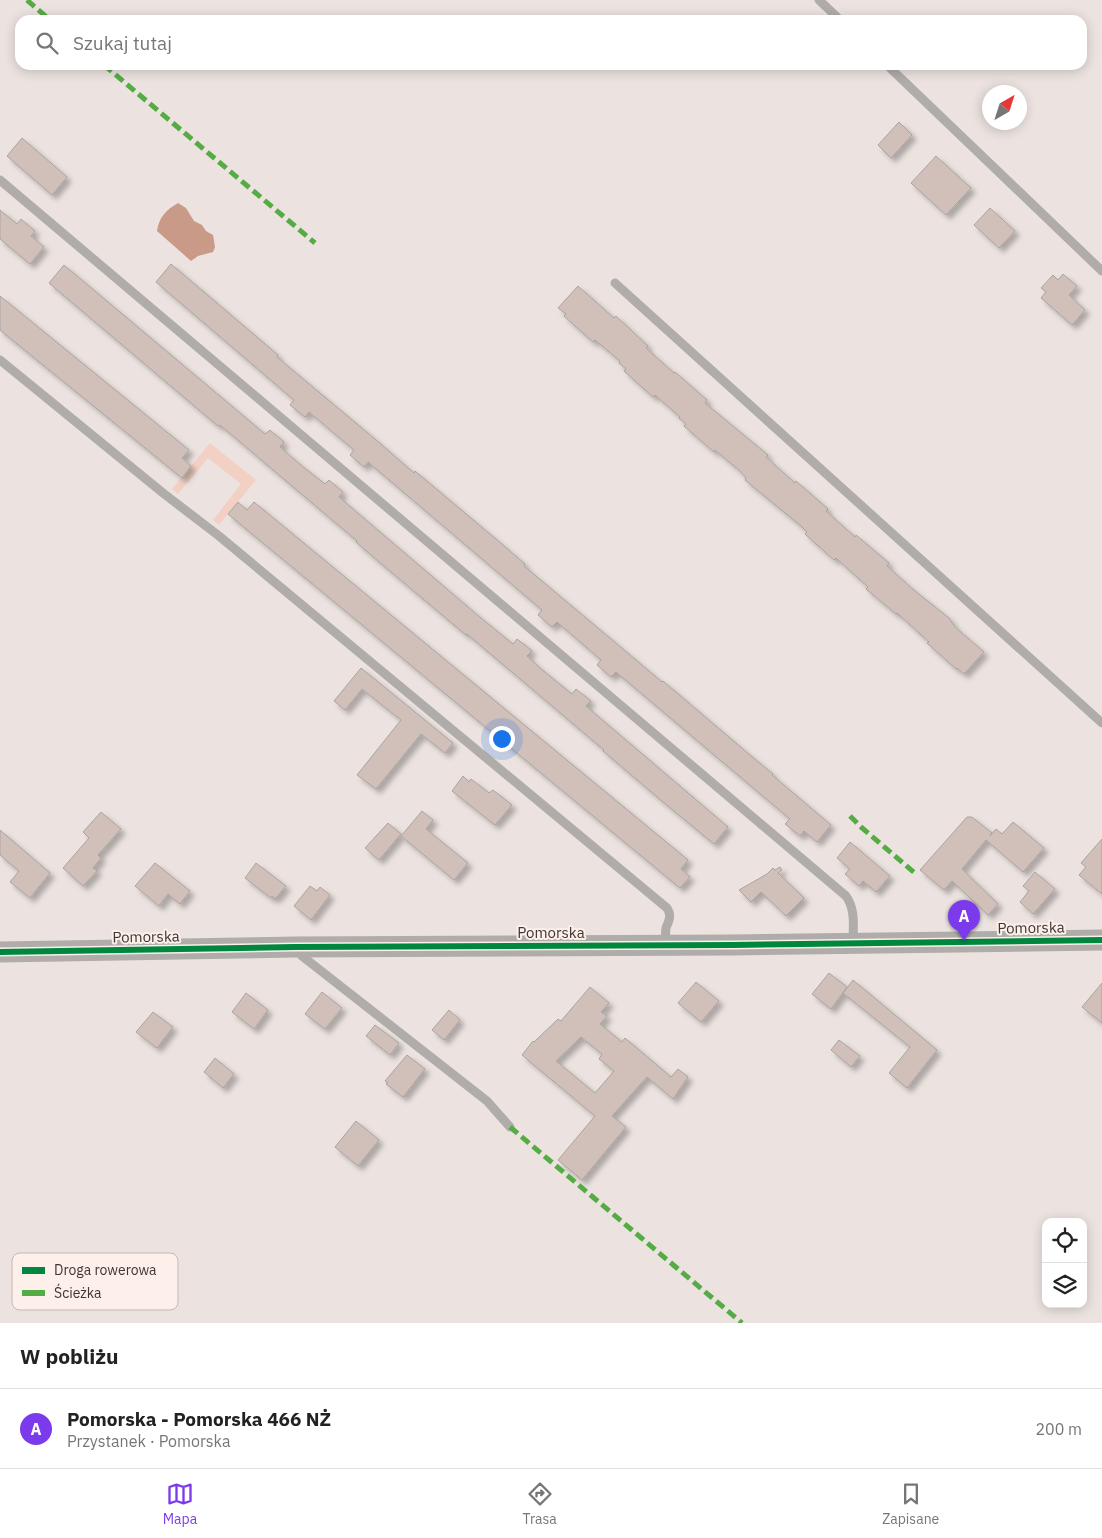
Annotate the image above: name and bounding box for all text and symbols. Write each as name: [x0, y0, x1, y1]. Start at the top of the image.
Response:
search box: [15, 15, 1087, 70]
icon: search: [33, 29, 61, 57]
text: Szukaj tutaj: [73, 31, 172, 55]
north arrow: [982, 85, 1027, 130]
your location: [489, 726, 515, 752]
pin: A: [948, 900, 980, 941]
street label: Pomorska: [997, 917, 1065, 938]
street label: Pomorska: [517, 923, 585, 942]
street label: Pomorska: [112, 926, 180, 947]
map controls: [1042, 1218, 1087, 1308]
button: locate: [1042, 1218, 1087, 1263]
legend: [12, 1253, 178, 1310]
text: Droga rowerowa: [54, 1261, 157, 1279]
button: layers: [1042, 1263, 1087, 1308]
text: Ścieżka: [54, 1283, 102, 1302]
text: W pobliżu: [20, 1342, 119, 1370]
text: Pomorska - Pomorska 466 NŻ: [67, 1407, 331, 1431]
text: A: [31, 1419, 41, 1439]
text: 200 m: [1035, 1419, 1082, 1439]
text: Przystanek · Pomorska: [67, 1431, 231, 1451]
tab: Mapa: [163, 1480, 197, 1528]
tab: Trasa: [523, 1480, 557, 1528]
tab: Zapisane: [882, 1480, 939, 1528]

